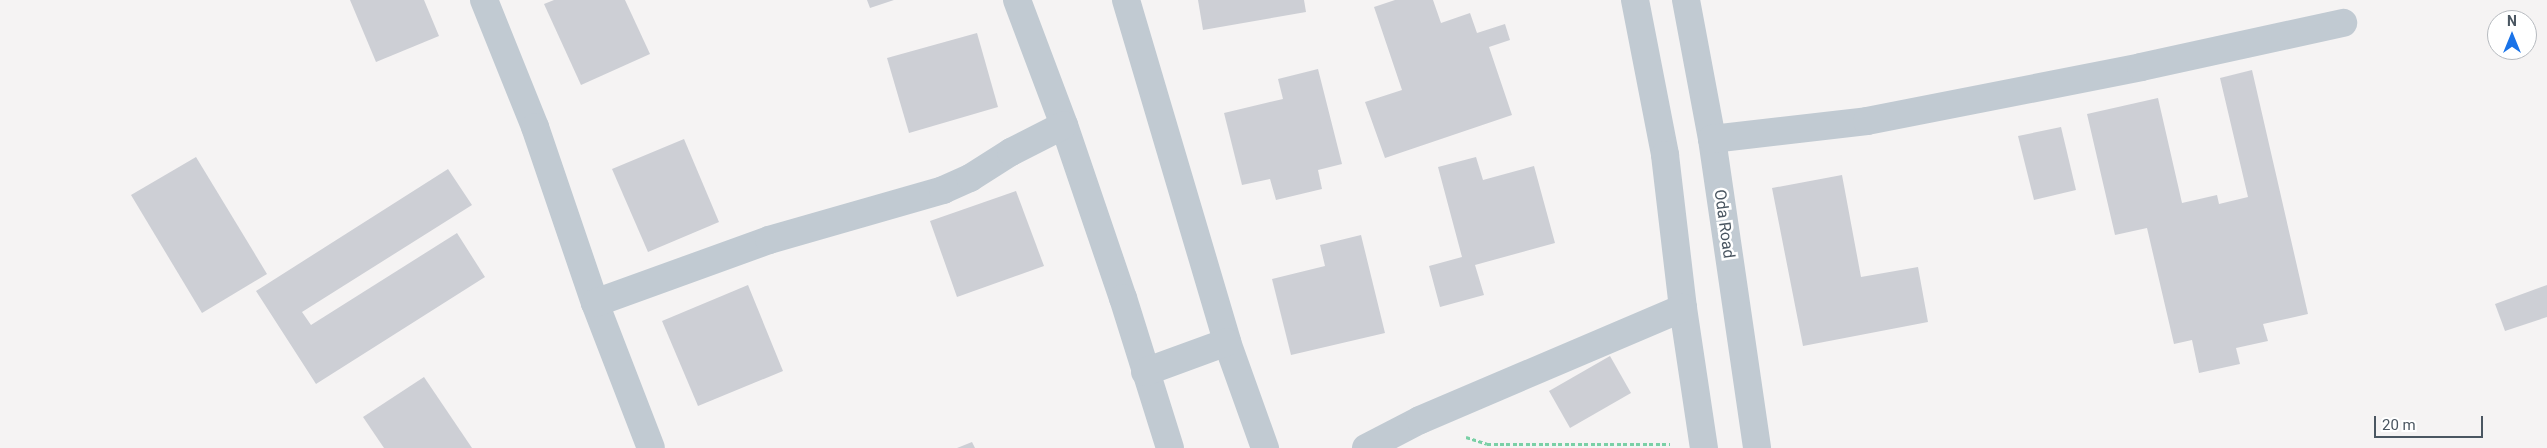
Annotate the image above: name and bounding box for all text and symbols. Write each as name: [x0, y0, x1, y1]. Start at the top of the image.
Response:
north arrow: [2487, 10, 2537, 60]
text: N: [2507, 13, 2517, 29]
street label: Oda Road: [1710, 188, 1738, 260]
scale bar: [2377, 406, 2486, 438]
text: 20 m: [2382, 416, 2416, 434]

